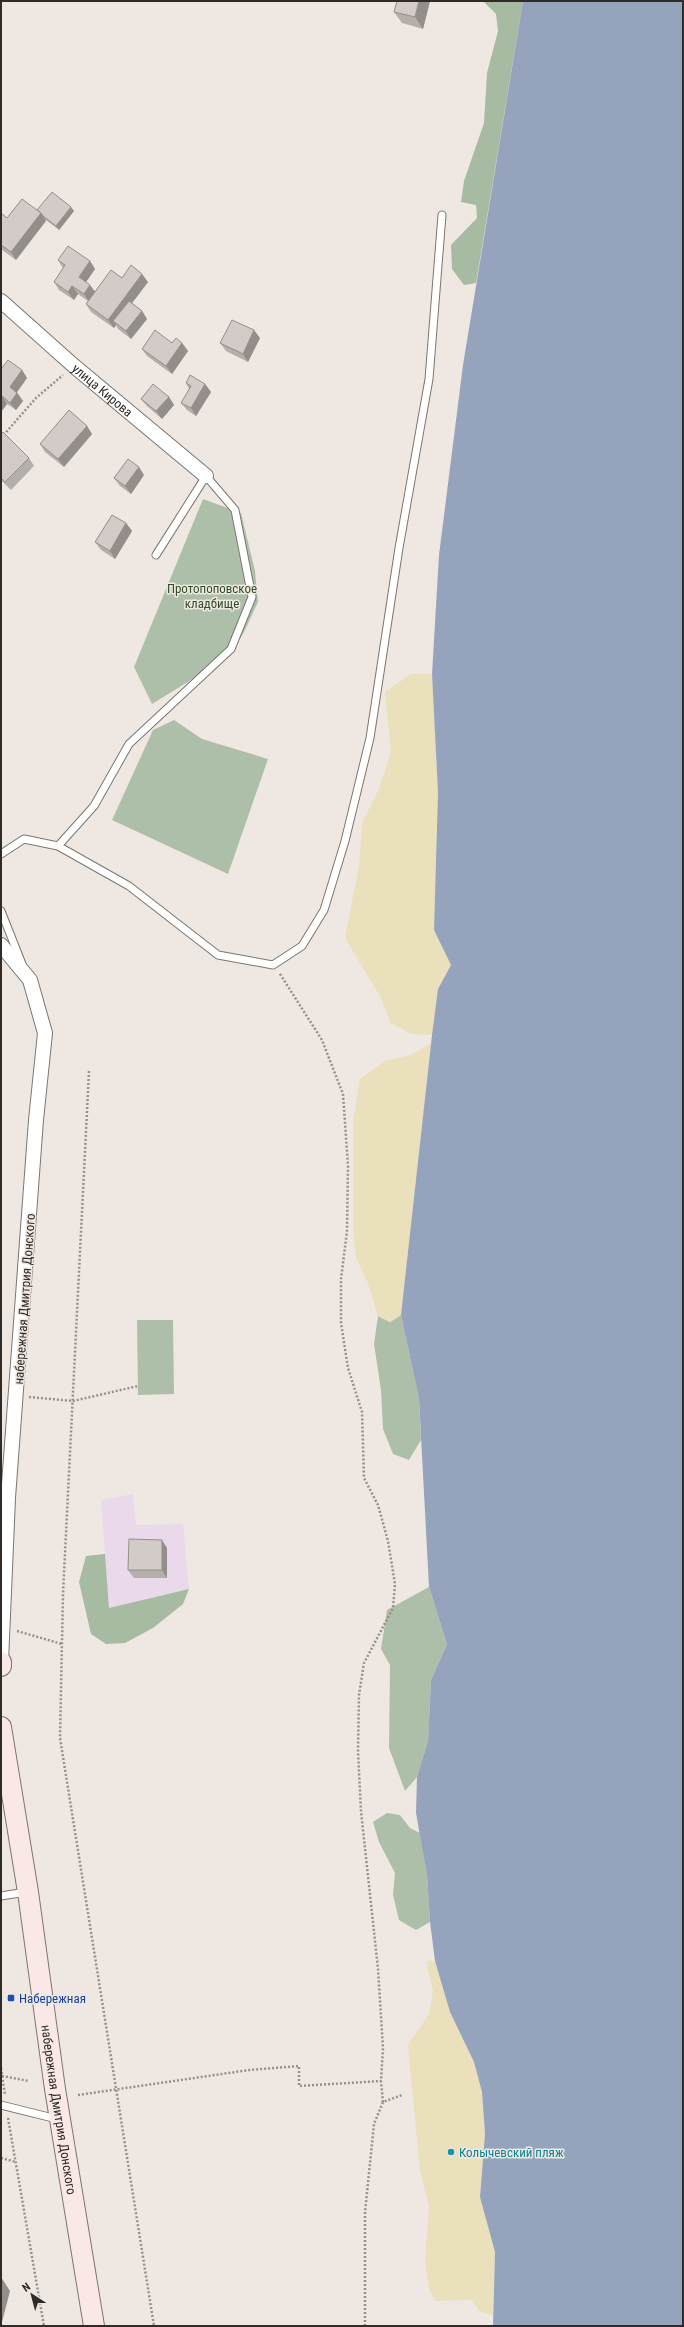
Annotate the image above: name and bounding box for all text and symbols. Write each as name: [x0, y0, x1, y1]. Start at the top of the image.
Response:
street label: улица Кирова: [69, 361, 136, 420]
park label: Протопоповское кладбище: [167, 581, 257, 611]
street label: набережная Дмитрия Донского: [11, 1213, 38, 1385]
place label: Набережная: [19, 1991, 86, 2006]
marker: Набережная: [6, 1993, 16, 2003]
street label: набережная Дмитрия Донского: [38, 2024, 79, 2196]
place label: Колычевский пляж: [459, 2145, 564, 2160]
marker: Колычевский пляж: [446, 2147, 456, 2157]
north arrow: [12, 2275, 52, 2315]
text: N: [20, 2280, 33, 2295]

